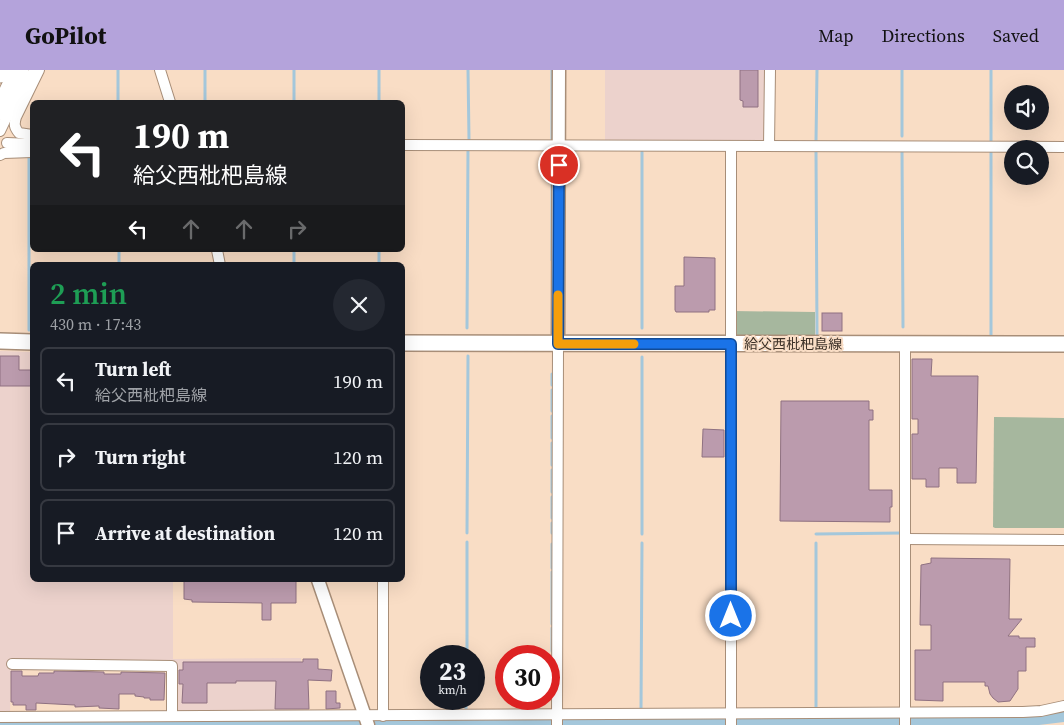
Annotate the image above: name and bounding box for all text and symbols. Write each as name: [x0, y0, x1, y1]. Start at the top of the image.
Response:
text: GoPilot: [25, 19, 106, 52]
text: Map: [818, 23, 854, 48]
text: Directions: [882, 23, 965, 48]
text: Saved: [993, 23, 1039, 48]
map controls: [1004, 85, 1049, 185]
button: sound: [1004, 85, 1049, 130]
text: 190 m: [133, 112, 229, 160]
icon: left: [50, 120, 115, 185]
button: search: [1004, 140, 1049, 185]
pin: [538, 144, 580, 186]
icon: arrive: [545, 151, 573, 179]
text: 給父西枇杷島線: [133, 160, 287, 190]
icon: left: [124, 215, 152, 243]
icon: ahead: [177, 215, 205, 243]
icon: ahead: [230, 215, 258, 243]
icon: right: [283, 215, 311, 243]
text: 2 min: [50, 273, 127, 314]
button: close: [333, 279, 385, 331]
text: 430 m · 17:43: [50, 313, 141, 335]
street label: 給父西枇杷島線: [744, 334, 842, 354]
text: Turn left: [95, 356, 171, 382]
icon: left: [52, 367, 80, 395]
text: 190 m: [333, 368, 383, 394]
text: 給父西枇杷島線: [95, 384, 207, 406]
icon: right: [52, 443, 80, 471]
text: Turn right: [95, 444, 186, 470]
text: 120 m: [333, 444, 383, 470]
icon: arrive: [52, 519, 80, 547]
text: Arrive at destination: [95, 520, 275, 546]
text: 120 m: [333, 520, 383, 546]
position arrow: [704, 589, 756, 641]
speed limit sign: 30: [495, 645, 560, 710]
text: 23: [439, 654, 466, 688]
text: km/h: [438, 682, 467, 698]

